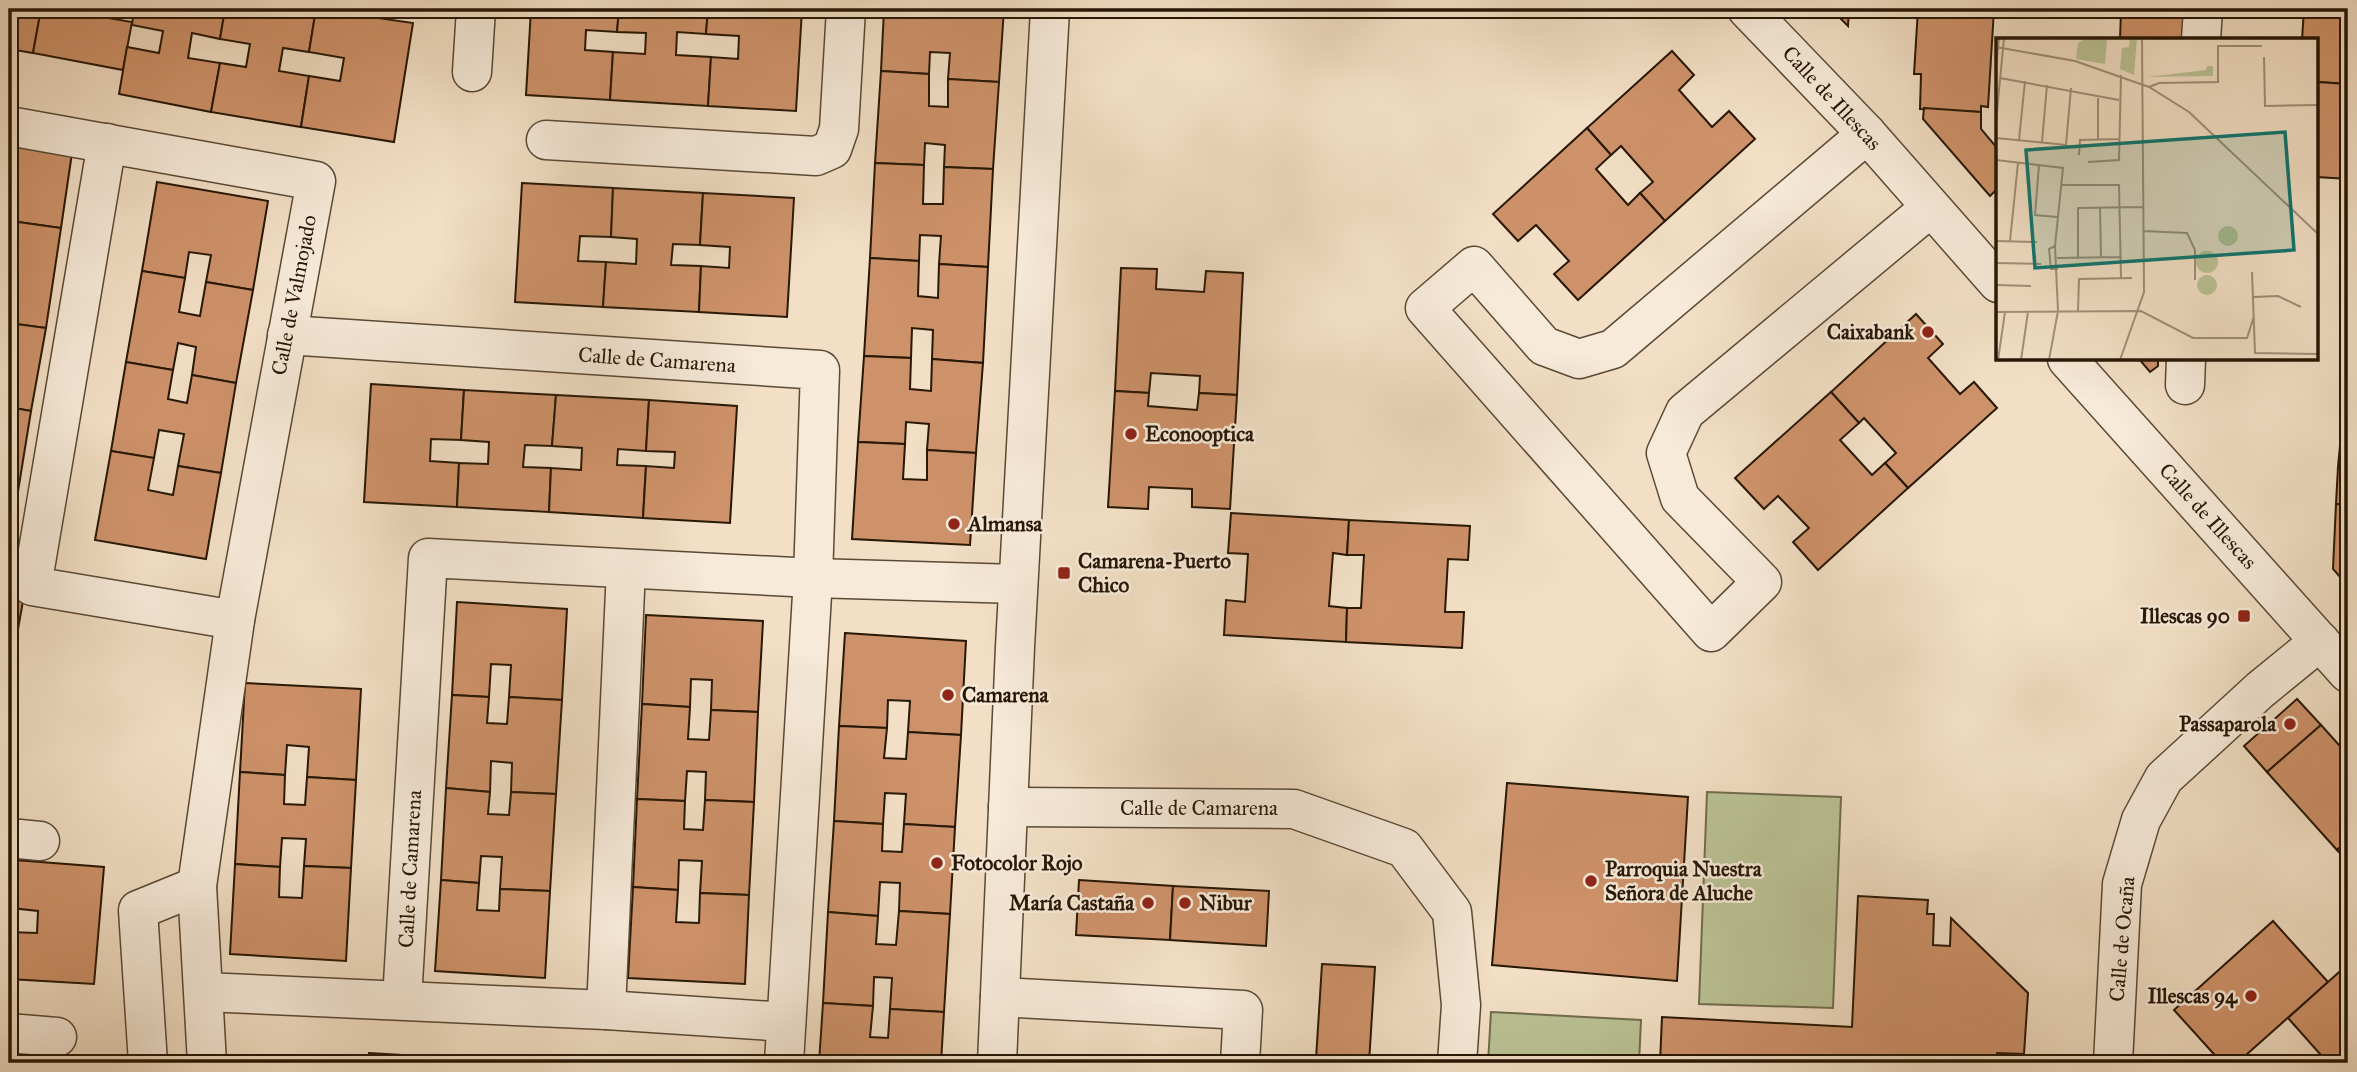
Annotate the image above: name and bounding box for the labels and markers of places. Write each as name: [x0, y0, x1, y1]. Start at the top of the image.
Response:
place label: Caixabank: [1827, 319, 1915, 345]
marker: Caixabank: [1920, 324, 1936, 340]
place label: Econooptica: [1145, 421, 1255, 447]
marker: Econooptica: [1123, 426, 1139, 442]
place label: Almansa: [966, 511, 1043, 537]
marker: Almansa: [946, 516, 962, 532]
place label: Camarena-Puerto Chico: [1078, 548, 1231, 598]
marker: Camarena-Puerto Chico: [1056, 565, 1072, 581]
place label: Illescas 90: [2140, 603, 2230, 629]
marker: Illescas 90: [2236, 608, 2252, 624]
place label: Camarena: [962, 682, 1050, 708]
marker: Camarena: [940, 687, 956, 703]
place label: Passaparola: [2179, 711, 2277, 737]
marker: Passaparola: [2282, 716, 2298, 732]
place label: Fotocolor Rojo: [951, 850, 1083, 876]
marker: Fotocolor Rojo: [929, 855, 945, 871]
place label: Parroquia Nuestra Señora de Aluche: [1605, 856, 1763, 906]
marker: Parroquia Nuestra Señora de Aluche: [1583, 873, 1599, 889]
place label: María Castaña: [1009, 890, 1135, 916]
place label: Nibur: [1199, 890, 1253, 916]
marker: María Castaña: [1140, 895, 1156, 911]
marker: Nibur: [1177, 895, 1193, 911]
place label: Illescas 94: [2147, 983, 2238, 1009]
marker: Illescas 94: [2243, 988, 2259, 1004]

